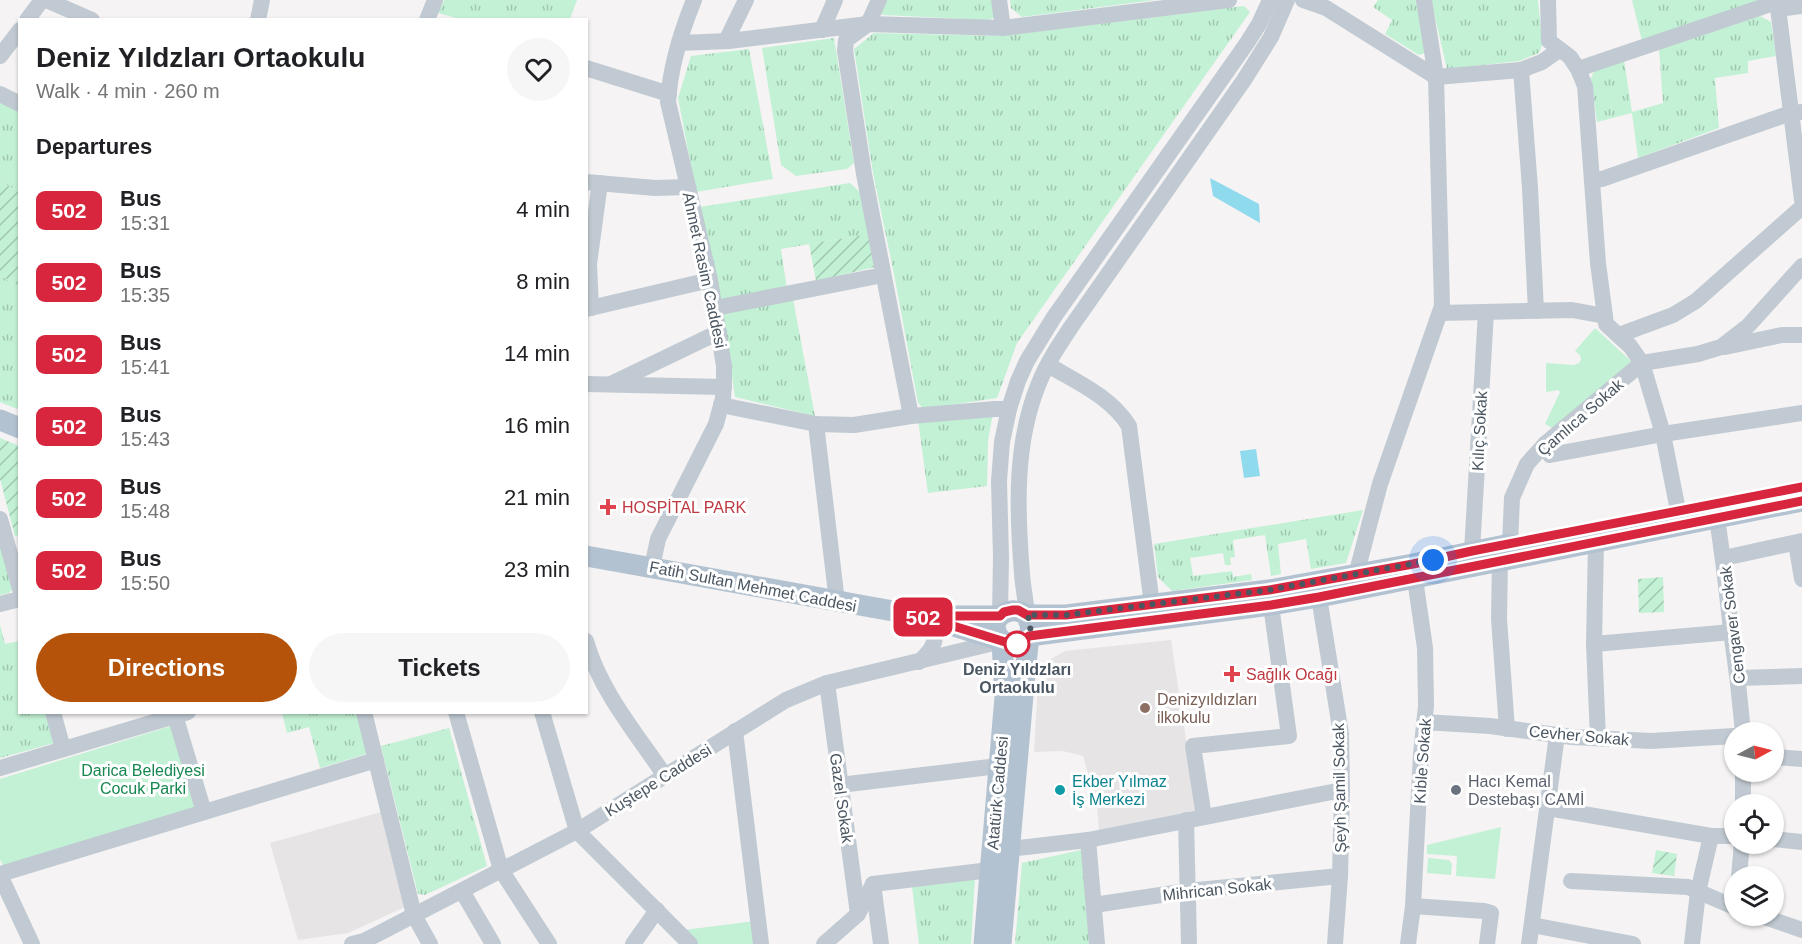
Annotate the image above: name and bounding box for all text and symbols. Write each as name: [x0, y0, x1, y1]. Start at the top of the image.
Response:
button: heart: [507, 38, 570, 101]
text: Deniz Yıldzları Ortaokulu: [36, 42, 365, 73]
text: Walk · 4 min · 260 m: [36, 80, 220, 102]
text: Departures: [36, 134, 152, 159]
text: Bus: [120, 186, 162, 211]
street label: Ahmet Rasim Caddesi: [680, 190, 729, 350]
text: 4 min: [516, 197, 570, 222]
text: 502: [51, 199, 87, 222]
text: 15:31: [120, 212, 170, 234]
text: Bus: [120, 258, 162, 283]
text: 8 min: [516, 269, 570, 294]
text: 502: [51, 271, 87, 294]
text: 15:35: [120, 284, 170, 306]
text: Bus: [120, 330, 162, 355]
text: 14 min: [504, 341, 570, 366]
text: 502: [51, 343, 87, 366]
text: 15:41: [120, 356, 170, 378]
street label: Çamlıca Sokak: [1534, 375, 1627, 459]
street label: Kılıç Sokak: [1469, 390, 1490, 471]
text: Bus: [120, 402, 162, 427]
text: 16 min: [504, 413, 570, 438]
text: 502: [51, 415, 87, 438]
text: 15:43: [120, 428, 170, 450]
text: Bus: [120, 474, 162, 499]
text: 21 min: [504, 485, 570, 510]
text: 502: [51, 487, 87, 510]
marker: HOSPİTAL PARK: [599, 498, 617, 516]
place label: HOSPİTAL PARK: [622, 498, 747, 516]
text: 15:48: [120, 500, 170, 522]
your location: [1418, 545, 1448, 575]
text: Bus: [120, 546, 162, 571]
text: 23 min: [504, 557, 570, 582]
street label: Fatih Sultan Mehmet Caddesi: [648, 558, 858, 615]
text: 502: [51, 559, 87, 582]
street label: Cengaver Sokak: [1717, 564, 1748, 685]
text: 15:50: [120, 572, 170, 594]
line badge: 502: [888, 598, 958, 636]
text: 502: [905, 606, 941, 629]
marker: Deniz Yıldzları Ortaokulu: [1004, 631, 1030, 657]
button: Directions: [36, 633, 297, 702]
button: Tickets: [309, 633, 570, 702]
place label: Deniz Yıldzları Ortaokulu: [963, 661, 1071, 696]
marker: Sağlık Ocağı: [1223, 665, 1241, 683]
place label: Sağlık Ocağı: [1246, 666, 1338, 683]
place label: Denizyıldızları ilkokulu: [1157, 691, 1257, 726]
marker: Denizyıldızları ilkokulu: [1138, 701, 1152, 715]
street label: Kıble Sokak: [1411, 717, 1434, 804]
street label: Şeyh Şamil Sokak: [1330, 722, 1349, 853]
north arrow: [1724, 722, 1784, 782]
map controls: [1724, 722, 1784, 926]
street label: Cevher Sokak: [1528, 723, 1631, 748]
street label: Atatürk Caddesi: [984, 736, 1011, 850]
street label: Kuştepe Caddesi: [602, 741, 714, 820]
street label: Gazel Sokak: [827, 752, 856, 845]
park label: Darica Belediyesi Cocuk Parki: [81, 762, 205, 797]
place label: Ekber Yılmaz İş Merkezi: [1072, 773, 1167, 808]
place label: Hacı Kemal Destebaşı CAMİ: [1468, 773, 1584, 808]
marker: Ekber Yılmaz İş Merkezi: [1053, 783, 1067, 797]
marker: Hacı Kemal Destebaşı CAMİ: [1449, 783, 1463, 797]
button: locate: [1724, 794, 1784, 854]
button: layers: [1724, 866, 1784, 926]
street label: Mihrican Sokak: [1162, 875, 1273, 904]

